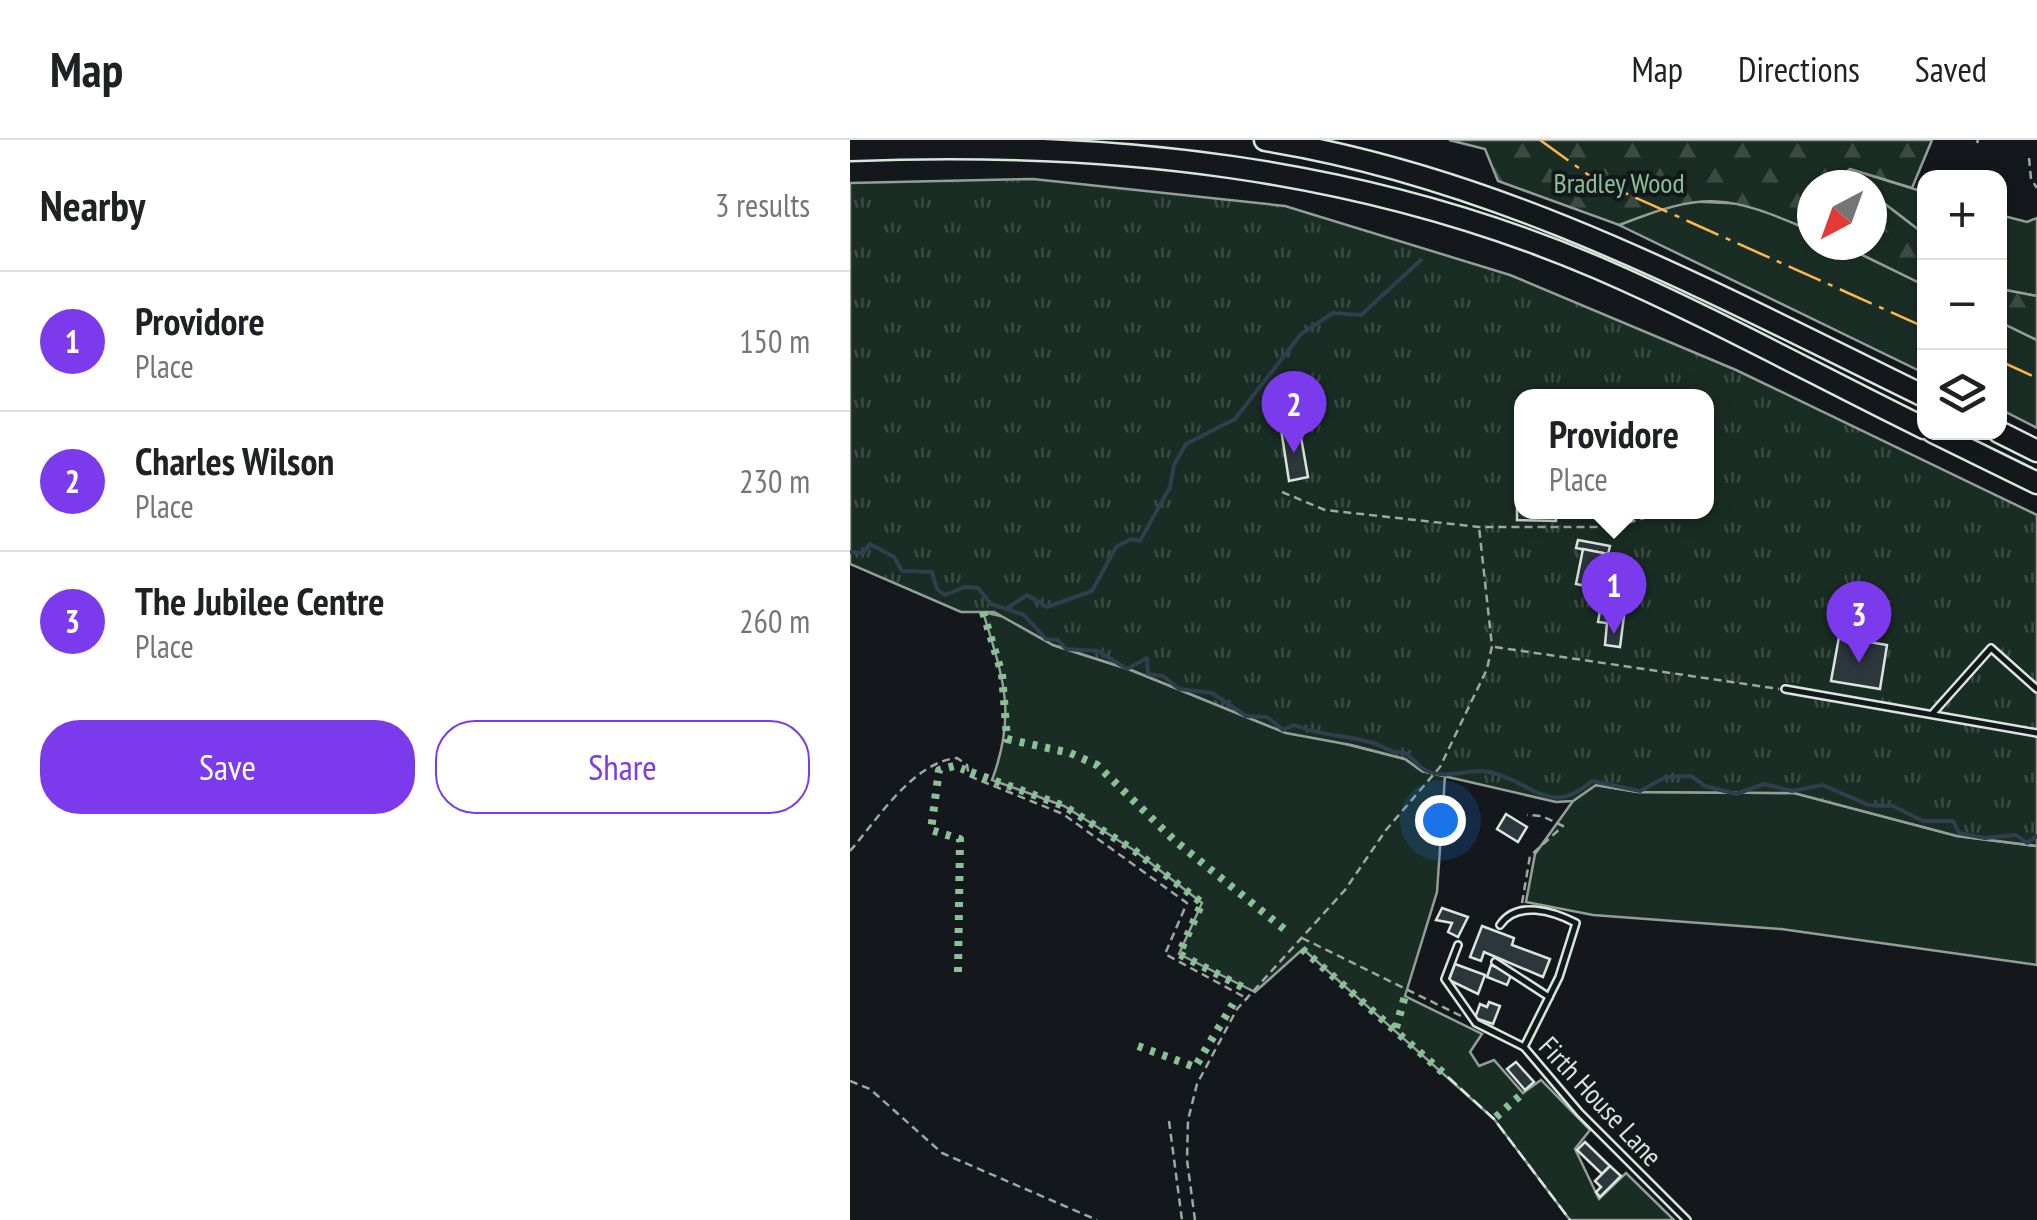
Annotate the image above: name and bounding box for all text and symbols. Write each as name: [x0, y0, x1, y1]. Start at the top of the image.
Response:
text: Map: [50, 38, 123, 100]
text: Map: [1632, 46, 1683, 92]
text: Directions: [1738, 46, 1860, 92]
text: Saved: [1915, 46, 1987, 92]
park label: Bradley Wood: [1553, 164, 1685, 201]
north arrow: [1797, 170, 1887, 260]
map controls: [1917, 170, 2007, 440]
button: +: [1917, 170, 2007, 260]
text: Nearby: [40, 178, 145, 233]
text: 3 results: [715, 184, 810, 226]
button: −: [1917, 260, 2007, 350]
text: Providore: [135, 296, 265, 345]
text: 1: [65, 320, 80, 362]
text: 150 m: [739, 320, 810, 362]
text: Place: [135, 345, 194, 387]
button: layers: [1917, 350, 2007, 440]
pin: 2: [1262, 370, 1326, 453]
popup: [1514, 389, 1714, 519]
text: Providore: [1549, 409, 1679, 458]
text: Charles Wilson: [135, 436, 334, 485]
text: Place: [1549, 458, 1608, 500]
text: 2: [65, 460, 80, 502]
text: 230 m: [739, 460, 810, 502]
text: Place: [135, 485, 194, 527]
pin: 1: [1582, 552, 1646, 634]
text: The Jubilee Centre: [135, 576, 385, 625]
pin: 3: [1826, 580, 1892, 663]
text: 3: [65, 600, 80, 642]
text: 260 m: [739, 600, 810, 642]
text: Place: [135, 625, 194, 667]
button: Save: [40, 720, 415, 814]
button: Share: [435, 720, 810, 814]
your location: [1415, 795, 1466, 846]
street label: Firth House Lane: [1531, 1028, 1671, 1174]

